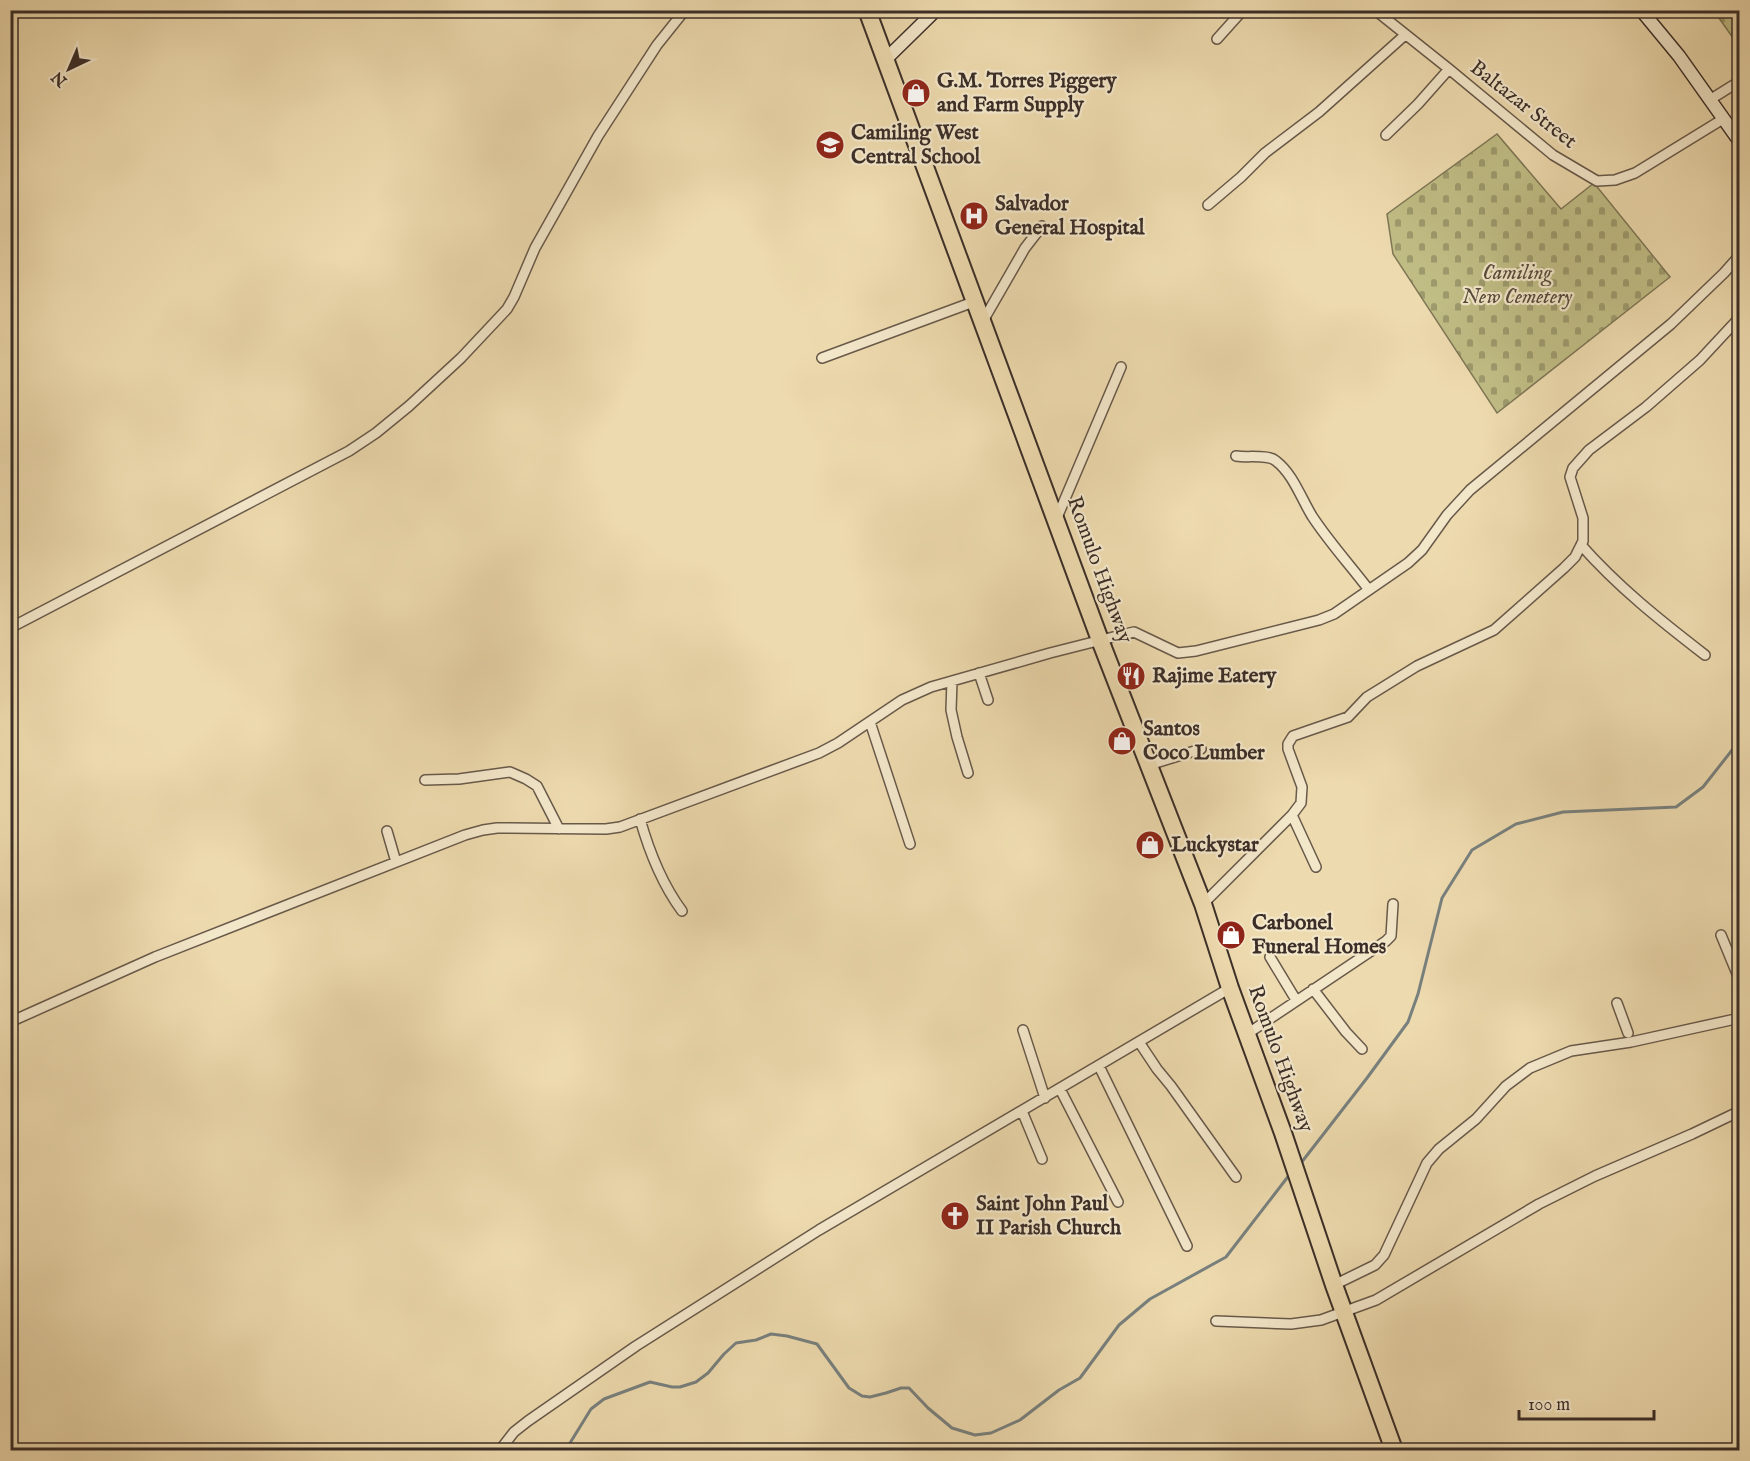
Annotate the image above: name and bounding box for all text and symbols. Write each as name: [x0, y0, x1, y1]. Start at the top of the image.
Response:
north arrow: [39, 39, 99, 99]
street label: Baltazar Street: [1464, 55, 1582, 155]
text: N: [48, 66, 73, 91]
place label: G.M. Torres Piggery and Farm Supply: [937, 68, 1117, 119]
shop icon: G.M. Torres Piggery and Farm Supply: [900, 77, 932, 109]
place label: Camiling West Central School: [851, 120, 982, 171]
school or university icon: Camiling West Central School: [814, 129, 846, 161]
place label: Salvador General Hospital: [995, 191, 1146, 242]
hospital icon: Salvador General Hospital: [958, 200, 990, 232]
park label: Camiling New Cemetery: [1462, 260, 1572, 311]
street label: Romulo Highway: [1060, 493, 1138, 648]
restaurant icon: Rajime Eatery: [1115, 660, 1147, 692]
place label: Rajime Eatery: [1152, 663, 1277, 690]
place label: Santos Coco Lumber: [1143, 716, 1265, 767]
shop icon: Santos Coco Lumber: [1106, 725, 1138, 757]
shop icon: Luckystar: [1134, 829, 1166, 861]
place label: Luckystar: [1171, 832, 1259, 859]
place label: Carbonel Funeral Homes: [1252, 910, 1386, 961]
shop icon: Carbonel Funeral Homes: [1215, 919, 1247, 951]
street label: Romulo Highway: [1241, 982, 1319, 1137]
place label: Saint John Paul II Parish Church: [976, 1191, 1122, 1242]
church icon: Saint John Paul II Parish Church: [939, 1200, 971, 1232]
scale bar: [1519, 1383, 1654, 1421]
text: 100 m: [1528, 1394, 1570, 1417]

